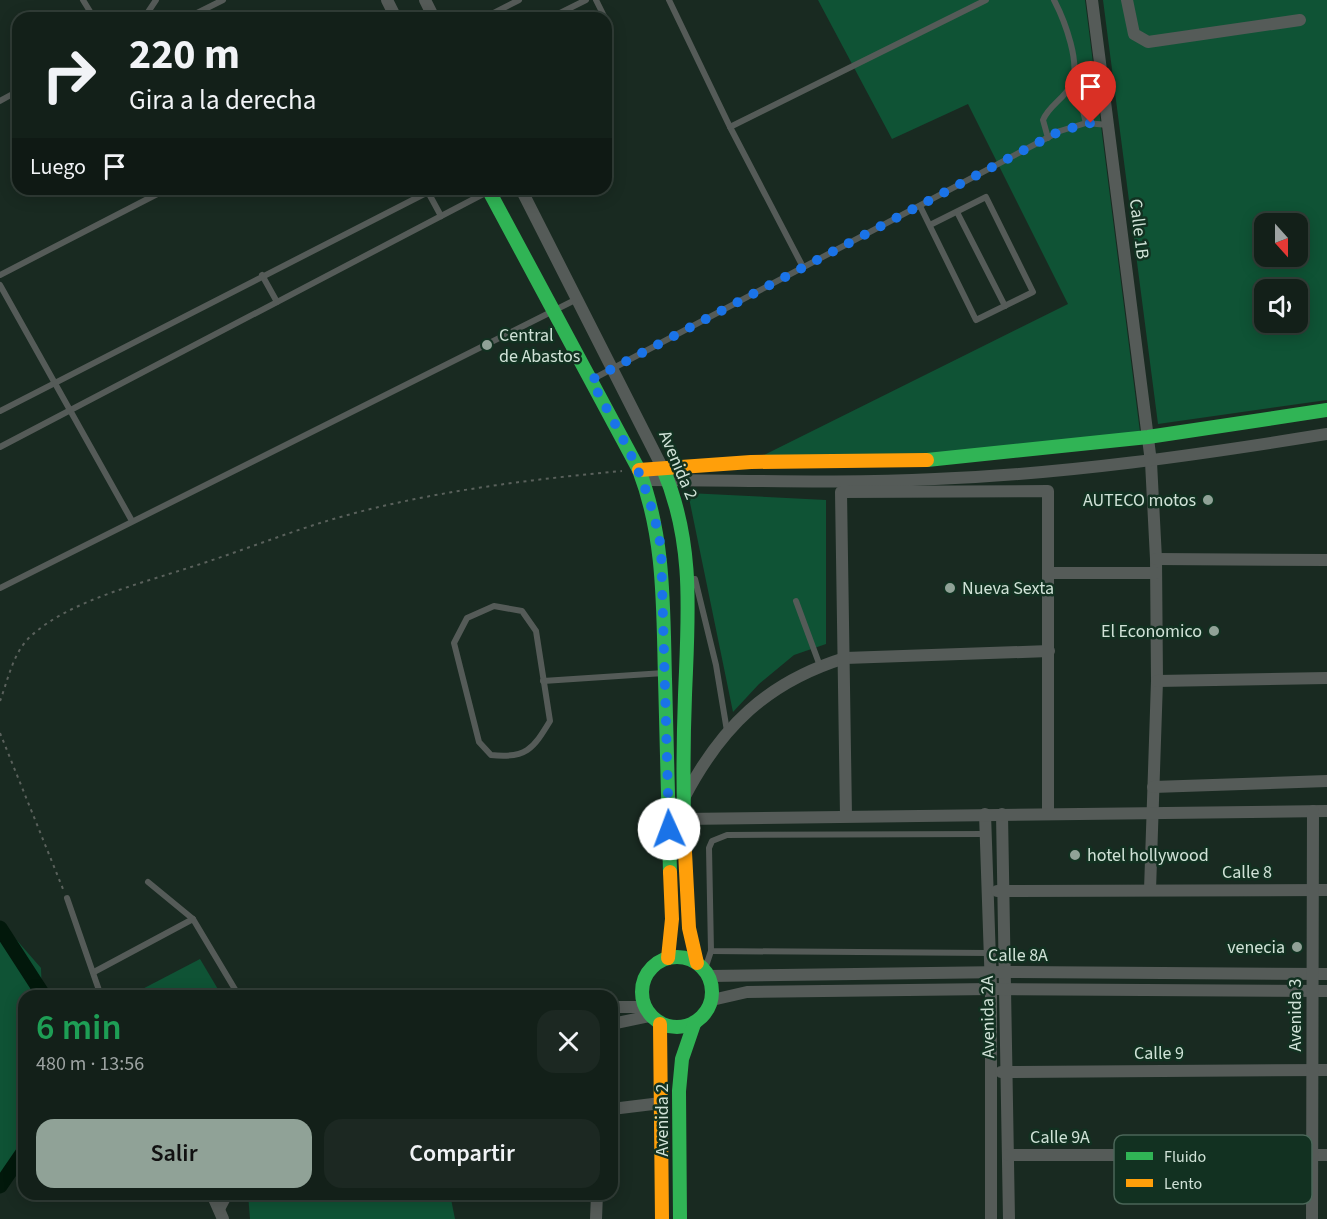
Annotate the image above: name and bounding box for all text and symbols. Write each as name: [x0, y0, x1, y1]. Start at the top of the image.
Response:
text: 220 m: [129, 25, 240, 85]
icon: right: [30, 36, 108, 114]
pin: [1065, 61, 1116, 123]
icon: arrive: [1074, 70, 1107, 103]
text: Gira a la derecha: [129, 81, 316, 120]
icon: arrive: [98, 150, 131, 183]
text: Luego: [30, 151, 86, 183]
street label: Calle 1B: [1123, 197, 1155, 261]
north arrow: [1254, 213, 1308, 267]
map controls: [1254, 213, 1308, 333]
button: sound: [1254, 279, 1308, 333]
place label: Central de Abastos: [499, 323, 580, 369]
marker: Central de Abastos: [480, 338, 494, 352]
street label: Avenida 2: [652, 427, 704, 503]
place label: AUTECO motos: [1083, 488, 1196, 513]
marker: AUTECO motos: [1201, 493, 1215, 507]
place label: Nueva Sexta: [962, 576, 1054, 601]
marker: Nueva Sexta: [943, 581, 957, 595]
place label: El Economico: [1101, 619, 1202, 644]
marker: El Economico: [1207, 624, 1221, 638]
position arrow: [637, 797, 701, 861]
place label: hotel hollywood: [1087, 843, 1209, 868]
marker: hotel hollywood: [1068, 848, 1082, 862]
street label: Calle 8: [1222, 860, 1272, 885]
place label: venecia: [1227, 935, 1285, 960]
marker: venecia: [1290, 940, 1304, 954]
street label: Calle 8A: [988, 943, 1048, 968]
street label: Avenida 2A: [975, 975, 1001, 1059]
street label: Avenida 3: [1283, 979, 1308, 1051]
text: 6 min: [36, 1002, 122, 1053]
button: close: [537, 1010, 600, 1073]
street label: Calle 9: [1134, 1041, 1184, 1066]
text: 480 m · 13:56: [36, 1050, 144, 1078]
street label: Avenida 2: [650, 1084, 675, 1156]
button: Salir: [36, 1119, 312, 1188]
button: Compartir: [324, 1119, 600, 1188]
street label: Calle 9A: [1030, 1125, 1090, 1150]
legend: [1114, 1135, 1312, 1204]
text: Fluido: [1164, 1146, 1206, 1168]
text: Lento: [1164, 1173, 1202, 1195]

